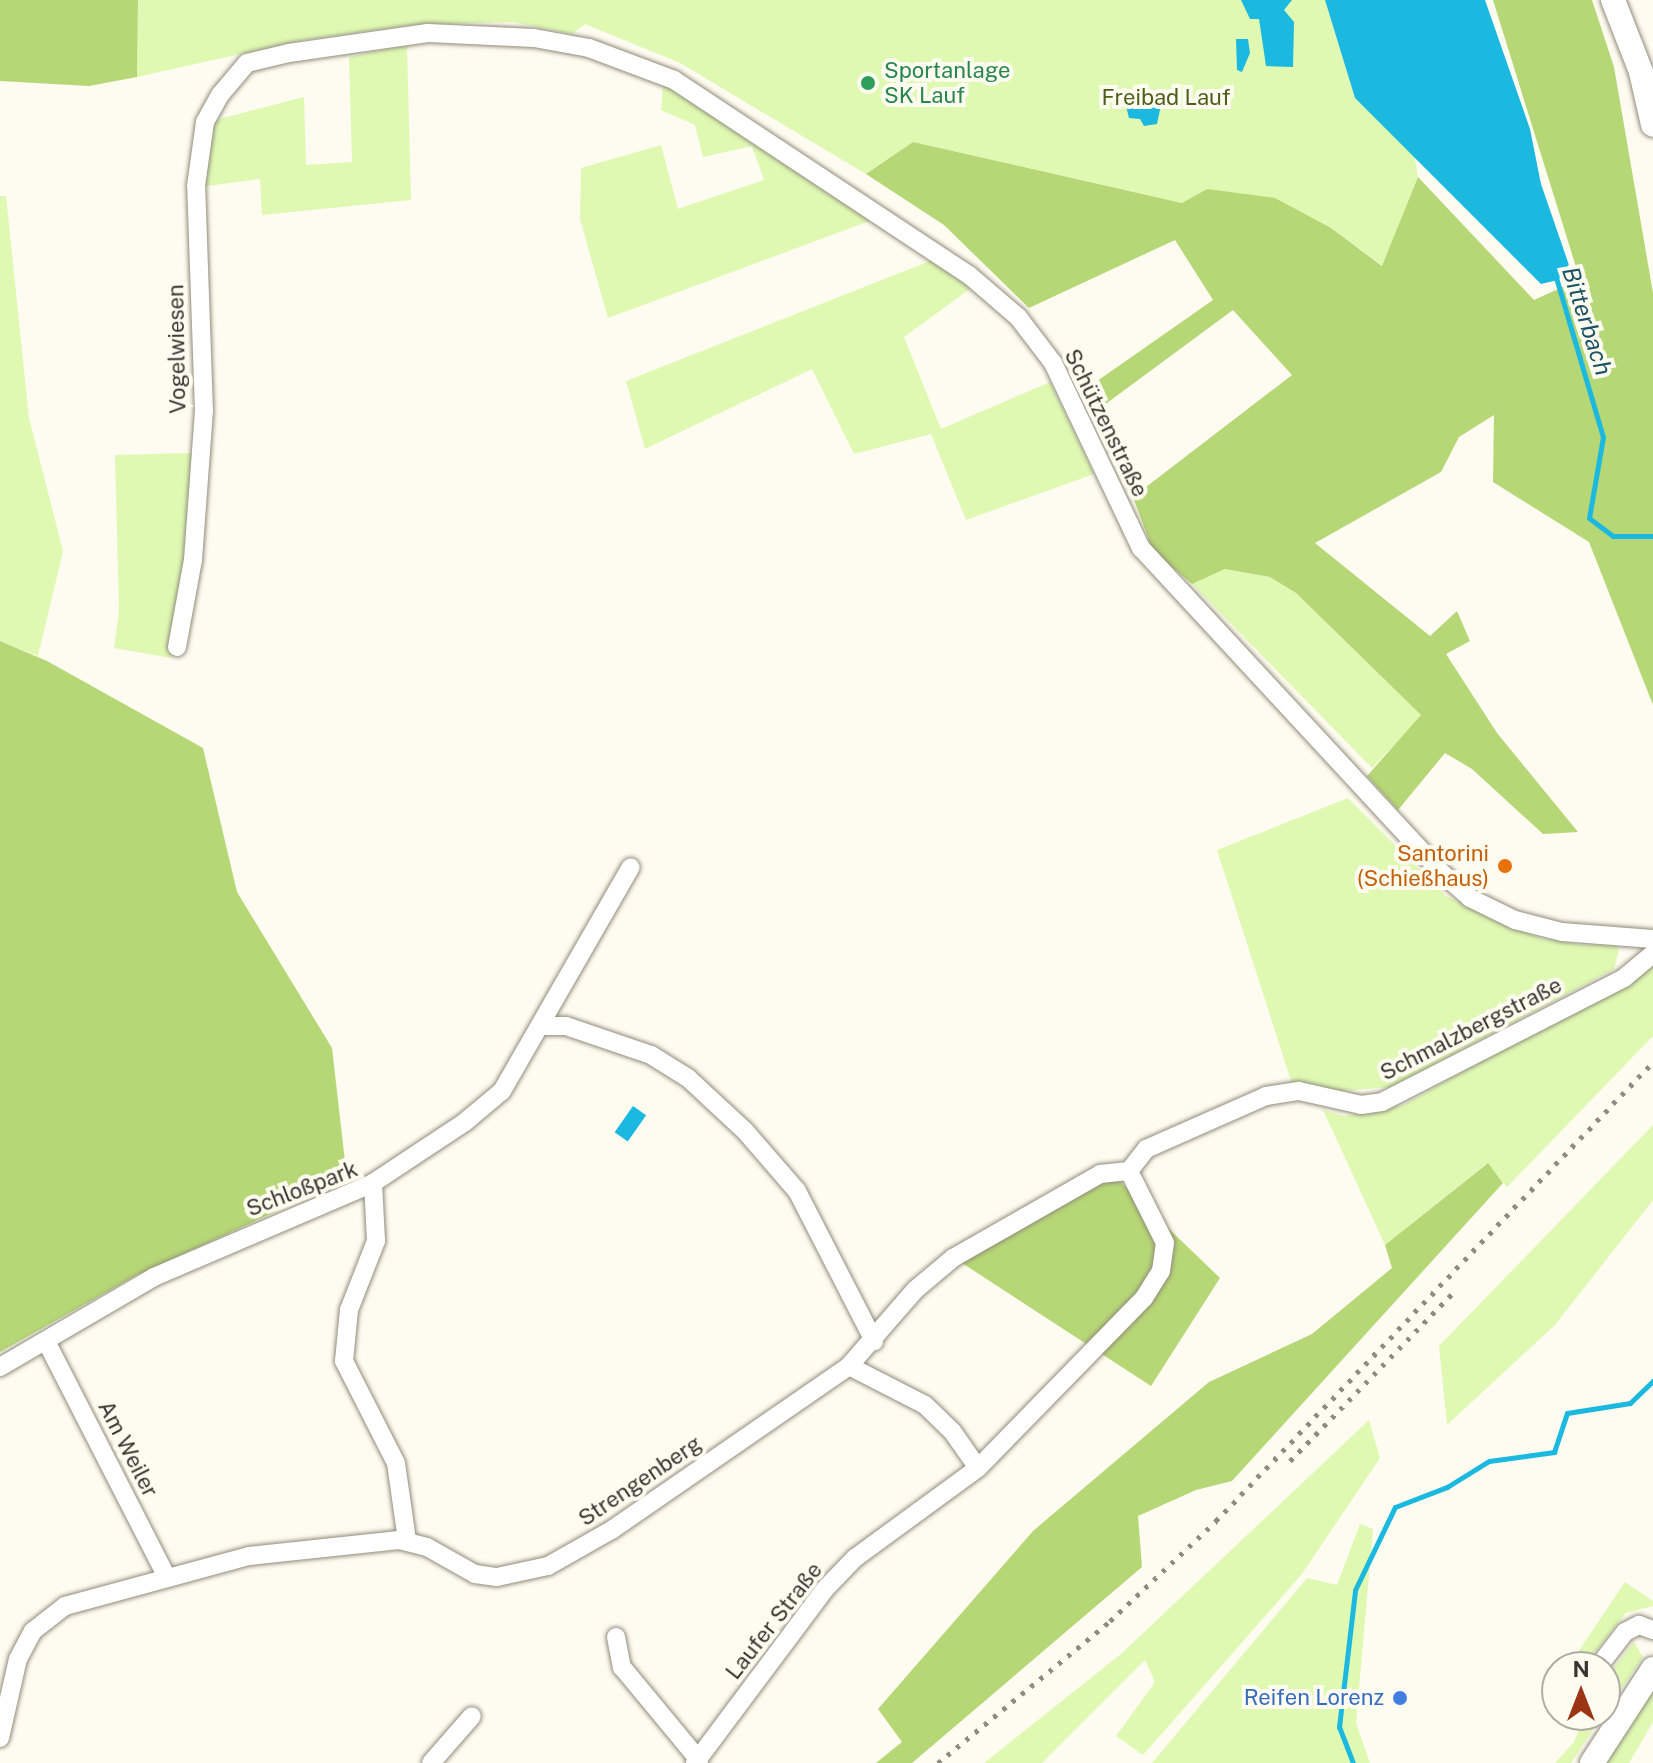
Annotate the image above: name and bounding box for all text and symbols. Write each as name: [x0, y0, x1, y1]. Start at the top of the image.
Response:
place label: Sportanlage SK Lauf: [884, 57, 1010, 108]
marker: Sportanlage SK Lauf: [859, 74, 877, 92]
park label: Freibad Lauf: [1101, 85, 1231, 111]
water label: Bitterbach: [1556, 263, 1618, 379]
street label: Vogelwiesen: [163, 284, 191, 414]
street label: Schützenstraße: [1059, 345, 1153, 501]
place label: Santorini (Schießhaus): [1357, 840, 1489, 892]
marker: Santorini (Schießhaus): [1496, 857, 1514, 875]
street label: Schmalzbergstraße: [1376, 972, 1566, 1086]
street label: Schloßpark: [243, 1156, 361, 1222]
street label: Am Weiler: [92, 1396, 164, 1502]
street label: Strengenberg: [574, 1430, 706, 1532]
street label: Laufer Straße: [720, 1557, 828, 1685]
north arrow: [1541, 1651, 1621, 1731]
text: N: [1572, 1656, 1590, 1682]
place label: Reifen Lorenz: [1244, 1685, 1384, 1711]
marker: Reifen Lorenz: [1391, 1689, 1409, 1707]

